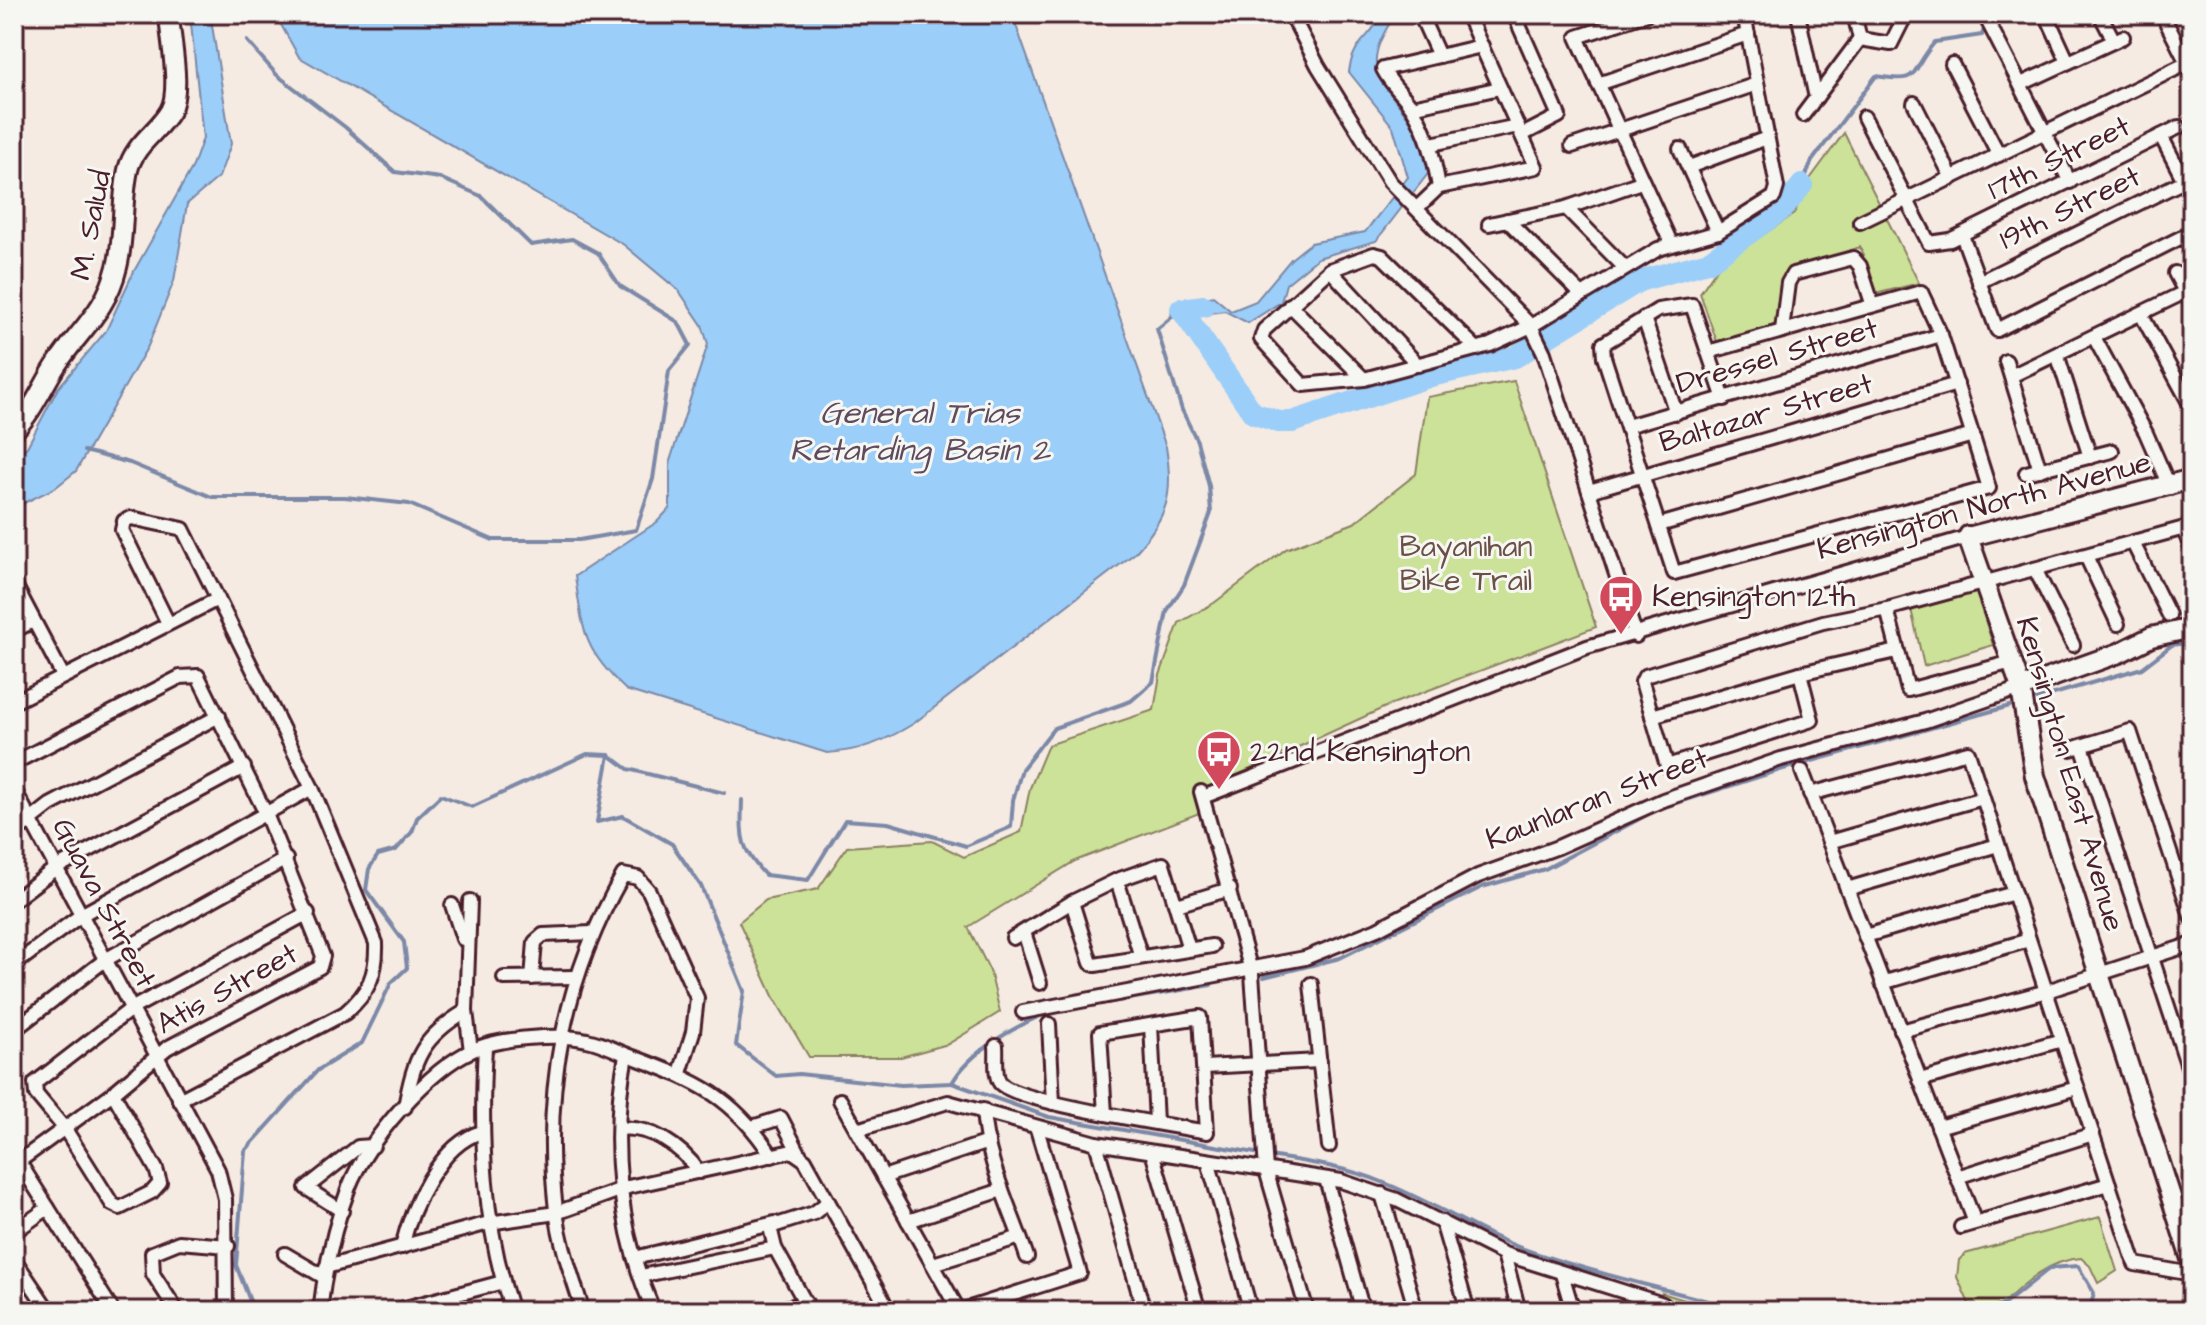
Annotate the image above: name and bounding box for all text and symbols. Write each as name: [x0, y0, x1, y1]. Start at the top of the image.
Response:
street label: 17th Street: [1981, 105, 2137, 211]
street label: 19th Street: [1992, 156, 2148, 260]
street label: M. Salud: [60, 167, 122, 283]
street label: Dressel Street: [1671, 307, 1883, 405]
street label: Baltazar Street: [1655, 363, 1877, 463]
water label: General Trias Retarding Basin 2: [790, 391, 1052, 474]
street label: Kensington North Avenue: [1812, 441, 2156, 572]
park label: Bayanihan Bike Trail: [1400, 526, 1532, 602]
bus stop icon: Kensington 12th: [1597, 573, 1645, 636]
place label: Kensington 12th: [1652, 576, 1856, 619]
street label: Kensington East Avenue: [2004, 612, 2135, 936]
bus stop icon: 22nd Kensington: [1195, 728, 1243, 791]
place label: 22nd Kensington: [1250, 731, 1470, 774]
street label: Kaunlaran Street: [1480, 737, 1714, 861]
street label: Guava Street: [42, 811, 166, 995]
street label: Atis Street: [149, 933, 305, 1045]

